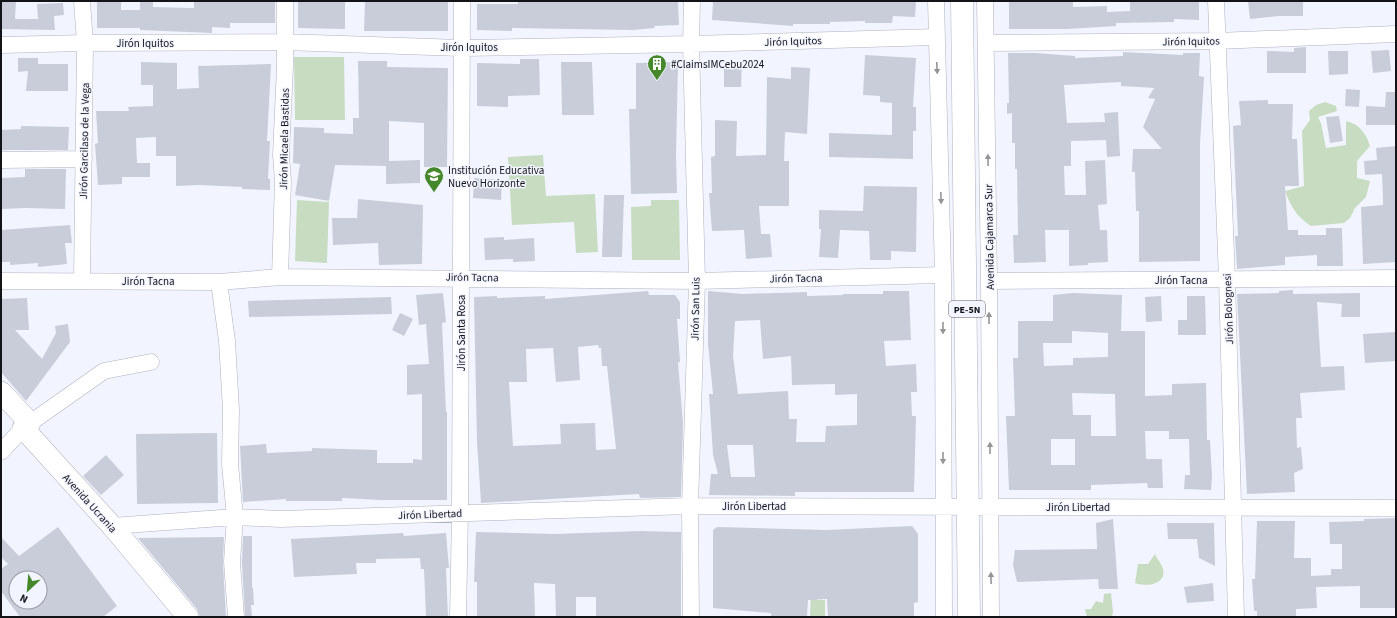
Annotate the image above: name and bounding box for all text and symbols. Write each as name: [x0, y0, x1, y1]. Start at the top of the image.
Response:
street label: Jirón Iquitos: [764, 33, 822, 50]
street label: Jirón Iquitos: [1162, 33, 1220, 50]
street label: Jirón Iquitos: [116, 36, 174, 51]
street label: Jirón Iquitos: [440, 40, 498, 55]
building icon: #ClaimsIMCebu2024: [646, 53, 668, 81]
place label: #ClaimsIMCebu2024: [671, 57, 765, 72]
one-way arrow: [934, 62, 941, 74]
street label: Jirón Garcilaso de la Vega: [76, 82, 93, 200]
street label: Jirón Micaela Bastidas: [276, 87, 293, 190]
one-way arrow: [985, 153, 991, 166]
place label: Institución Educativa Nuevo Horizonte: [448, 163, 544, 191]
school or university icon: Institución Educativa Nuevo Horizonte: [423, 165, 445, 193]
street label: Avenida Cajamarca Sur: [981, 184, 998, 290]
one-way arrow: [938, 192, 944, 205]
street label: Jirón Tacna: [445, 270, 499, 285]
street label: Jirón Tacna: [769, 271, 823, 286]
street label: Jirón Tacna: [1154, 273, 1208, 288]
street label: Jirón Bolognesi: [1220, 273, 1237, 345]
street label: Jirón Tacna: [121, 274, 175, 289]
street label: Jirón San Luis: [687, 276, 704, 341]
street label: Jirón Santa Rosa: [454, 295, 469, 371]
road number: PE-5N: [949, 301, 985, 317]
one-way arrow: [986, 311, 992, 324]
one-way arrow: [940, 322, 946, 335]
one-way arrow: [987, 441, 993, 454]
one-way arrow: [940, 452, 946, 465]
street label: Avenida Ucrania: [59, 471, 120, 536]
street label: Jirón Libertad: [722, 499, 786, 514]
street label: Jirón Libertad: [1046, 500, 1110, 515]
street label: Jirón Libertad: [398, 506, 462, 523]
north arrow: [8, 570, 48, 610]
one-way arrow: [988, 571, 994, 584]
text: N: [17, 590, 30, 607]

